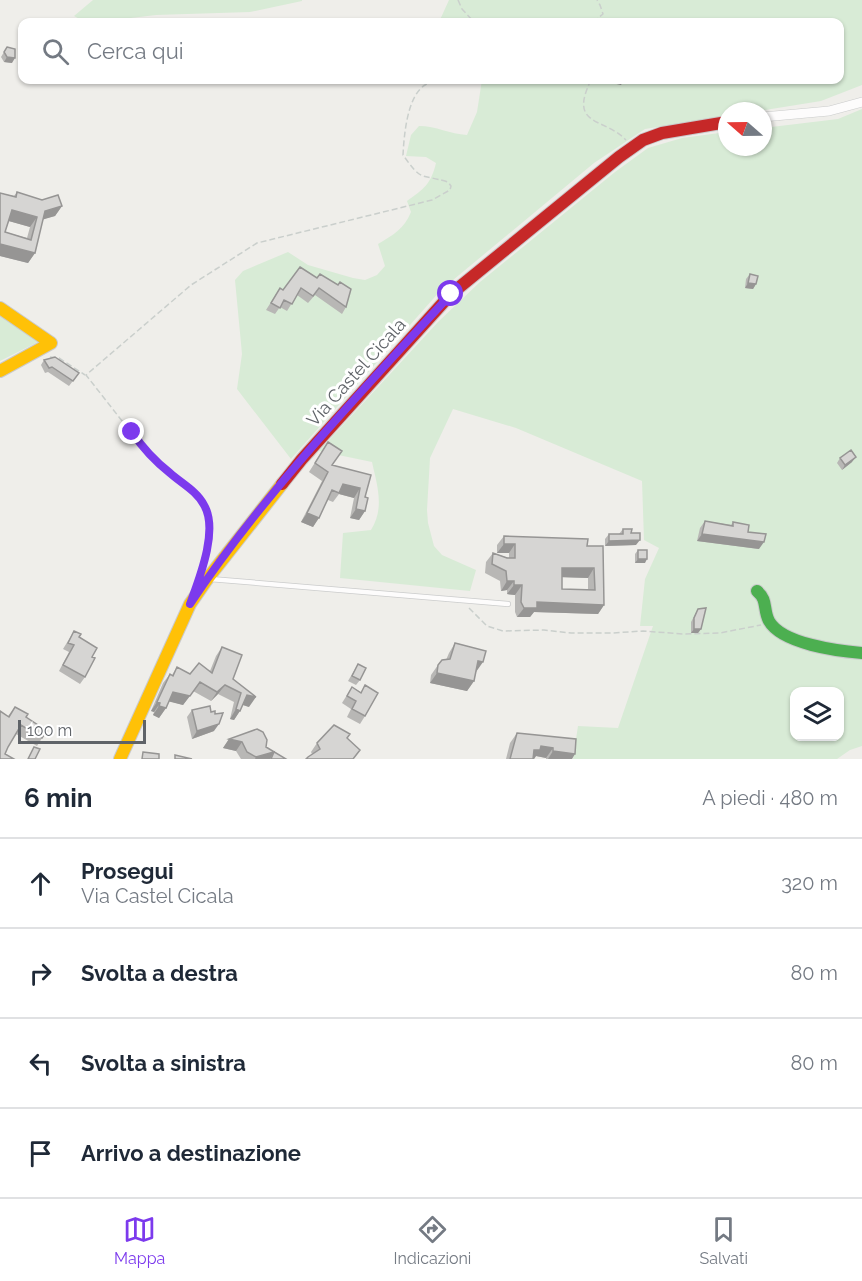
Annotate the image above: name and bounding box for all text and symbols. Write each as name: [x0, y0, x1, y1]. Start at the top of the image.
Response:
search box: [18, 18, 844, 84]
icon: search: [39, 35, 72, 68]
text: Cerca qui: [87, 38, 184, 64]
north arrow: [718, 102, 772, 156]
route start: [437, 280, 463, 306]
street label: Via Castel Cicala: [302, 314, 410, 430]
route end: [118, 418, 144, 444]
map controls: [790, 687, 844, 741]
button: layers: [790, 687, 844, 741]
scale bar: [18, 717, 146, 744]
text: 100 m: [27, 721, 72, 740]
text: 6 min: [24, 783, 93, 813]
text: A piedi · 480 m: [702, 786, 838, 810]
text: Prosegui: [81, 858, 174, 884]
icon: ahead: [24, 867, 57, 900]
text: 320 m: [781, 871, 838, 895]
text: Via Castel Cicala: [81, 884, 234, 908]
icon: right: [24, 957, 57, 990]
text: Svolta a destra: [81, 960, 238, 986]
text: 80 m: [790, 961, 838, 985]
icon: left: [24, 1047, 57, 1080]
text: Svolta a sinistra: [81, 1050, 246, 1076]
text: 80 m: [790, 1051, 838, 1075]
icon: arrive: [24, 1137, 57, 1170]
text: Arrivo a destinazione: [81, 1140, 301, 1166]
tab: Mappa: [114, 1213, 165, 1268]
tab: Indicazioni: [393, 1213, 471, 1268]
tab: Salvati: [700, 1213, 748, 1268]

